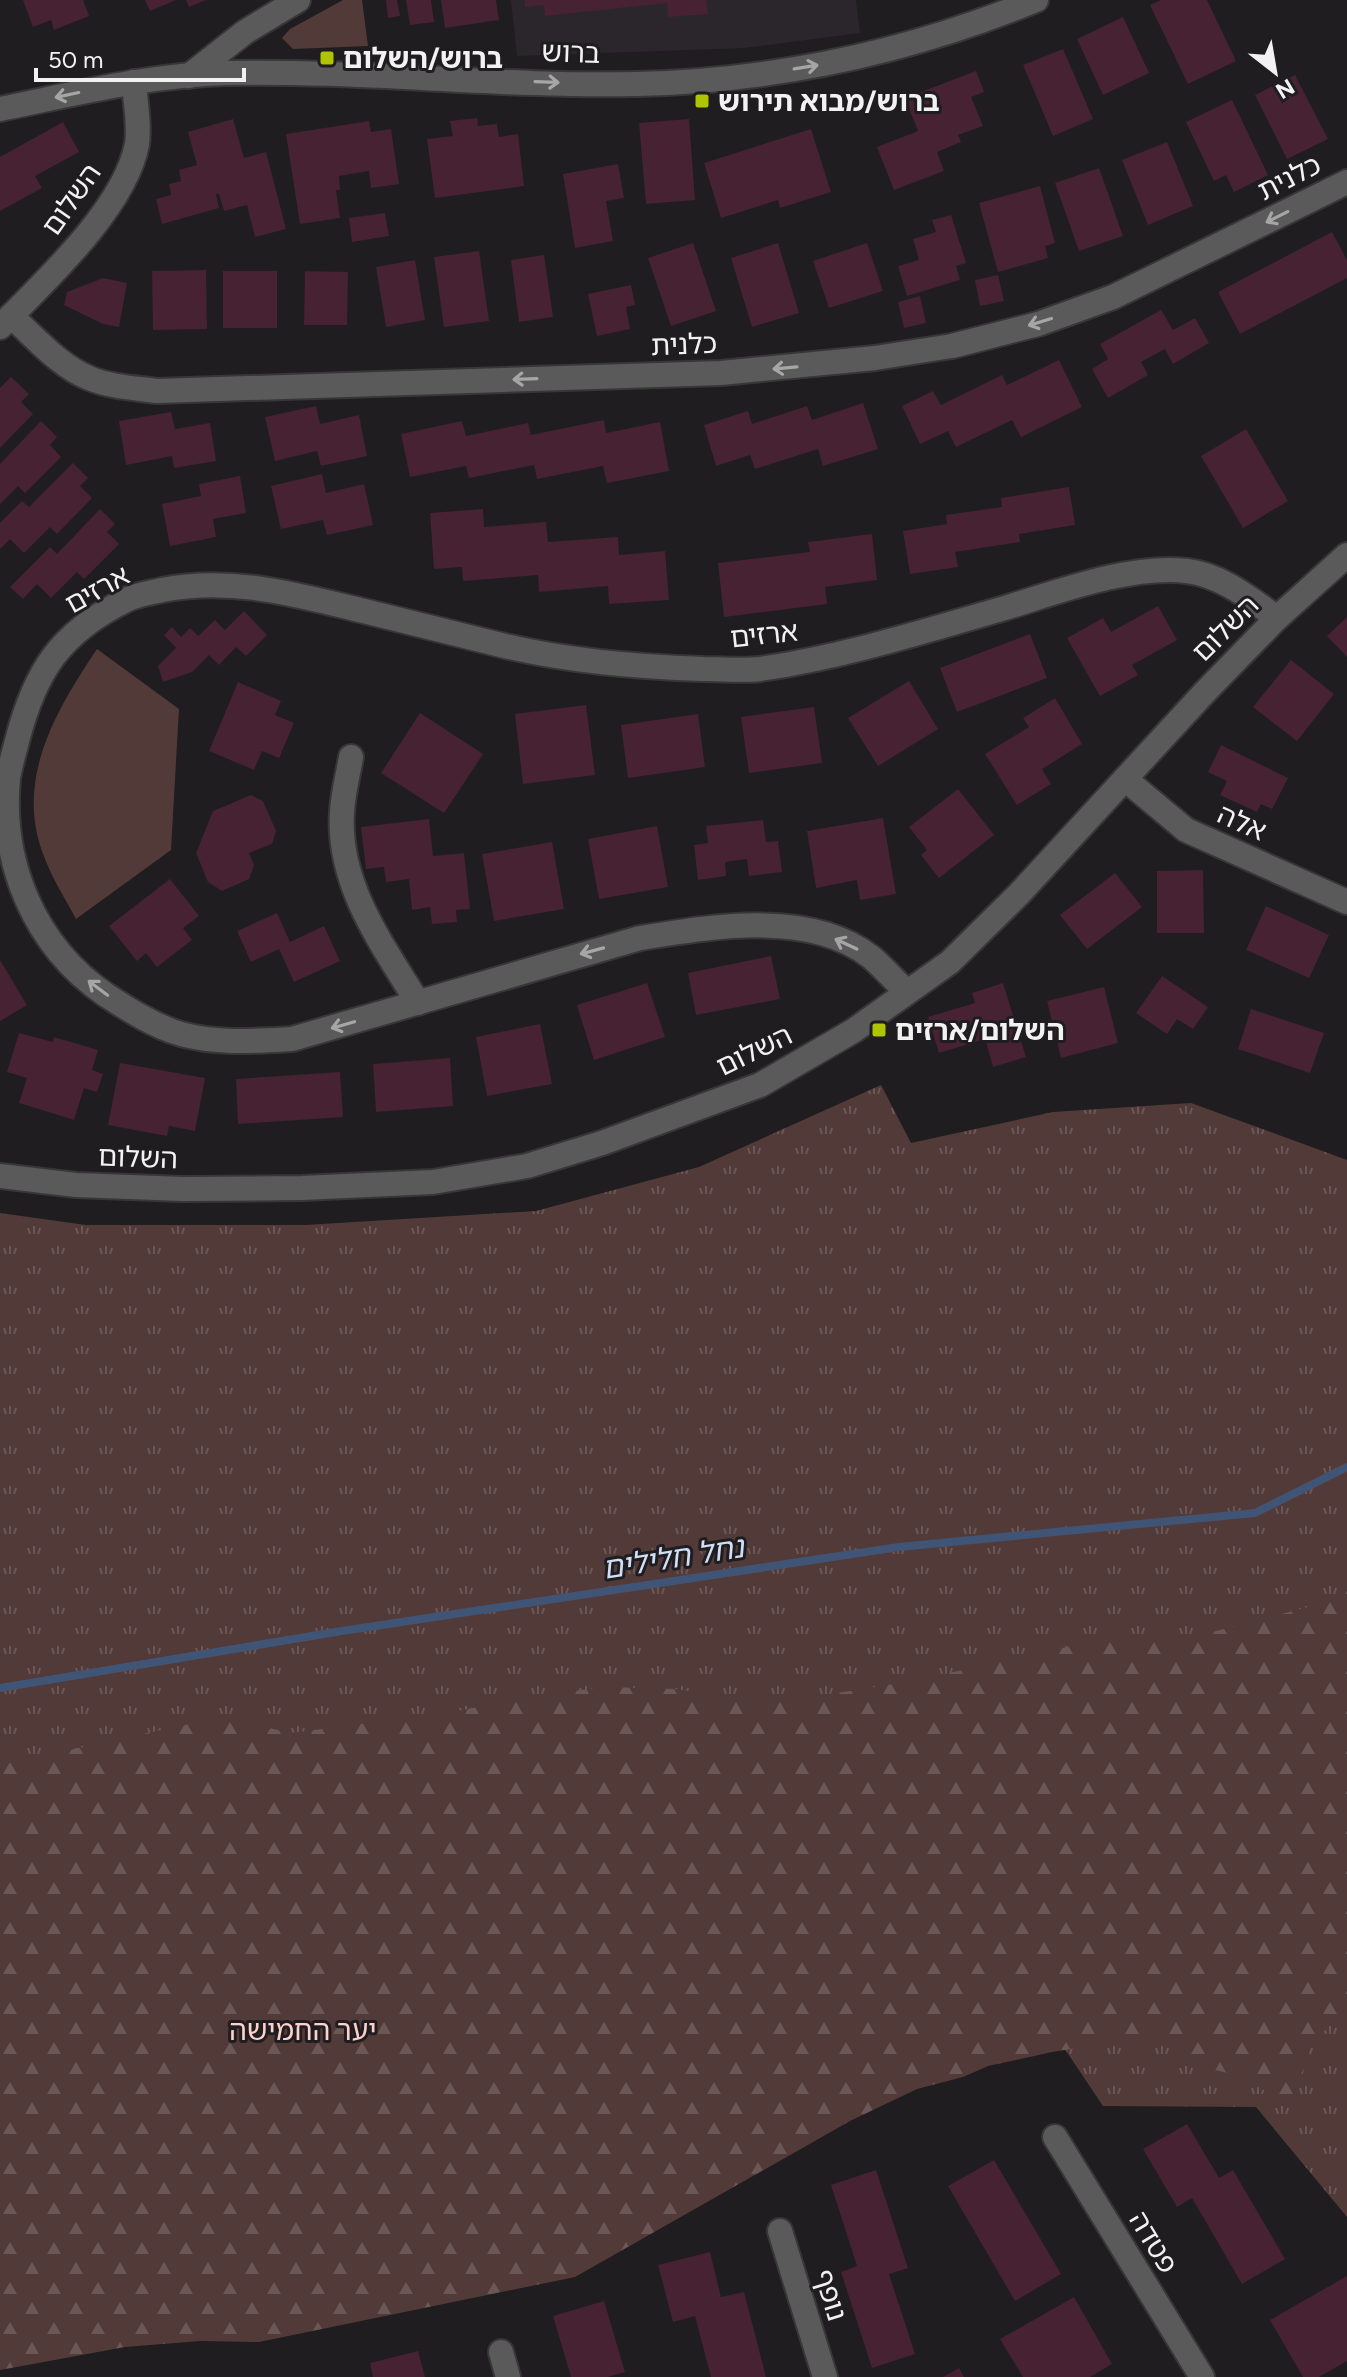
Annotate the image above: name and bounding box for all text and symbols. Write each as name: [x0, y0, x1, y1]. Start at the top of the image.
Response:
scale bar: [36, 32, 244, 82]
north arrow: [1235, 32, 1315, 112]
street label: ברוש: [541, 34, 601, 70]
place label: ברוש/השלום: [343, 41, 503, 75]
text: 50 m: [48, 45, 104, 74]
marker: ברוש/השלום: [318, 49, 336, 67]
one-way arrow: [793, 59, 818, 74]
text: N: [1271, 73, 1299, 105]
one-way arrow: [533, 74, 560, 89]
place label: ברוש/מבוא תירוש: [718, 84, 940, 118]
one-way arrow: [55, 89, 80, 104]
marker: ברוש/מבוא תירוש: [693, 92, 711, 110]
street label: כלנית: [1252, 147, 1326, 207]
street label: השלום: [34, 157, 108, 241]
one-way arrow: [1266, 209, 1290, 225]
one-way arrow: [1028, 316, 1053, 331]
street label: כלנית: [650, 326, 718, 362]
one-way arrow: [772, 360, 799, 375]
one-way arrow: [512, 372, 539, 387]
street label: ארזים: [59, 558, 135, 620]
street label: השלום: [1185, 588, 1265, 668]
street label: ארזים: [728, 614, 800, 654]
street label: אלה: [1212, 796, 1272, 848]
one-way arrow: [835, 936, 859, 951]
one-way arrow: [579, 944, 605, 959]
one-way arrow: [88, 980, 109, 997]
place label: השלום/ארזים: [895, 1013, 1065, 1047]
street label: השלום: [711, 1017, 797, 1083]
one-way arrow: [330, 1018, 356, 1033]
marker: השלום/ארזים: [870, 1021, 888, 1039]
street label: השלום: [97, 1139, 179, 1175]
water label: נחל חלילים: [600, 1528, 749, 1587]
park label: יער החמישה: [229, 2013, 377, 2047]
street label: פטדה: [1122, 2205, 1186, 2279]
street label: נופף: [807, 2265, 855, 2325]

